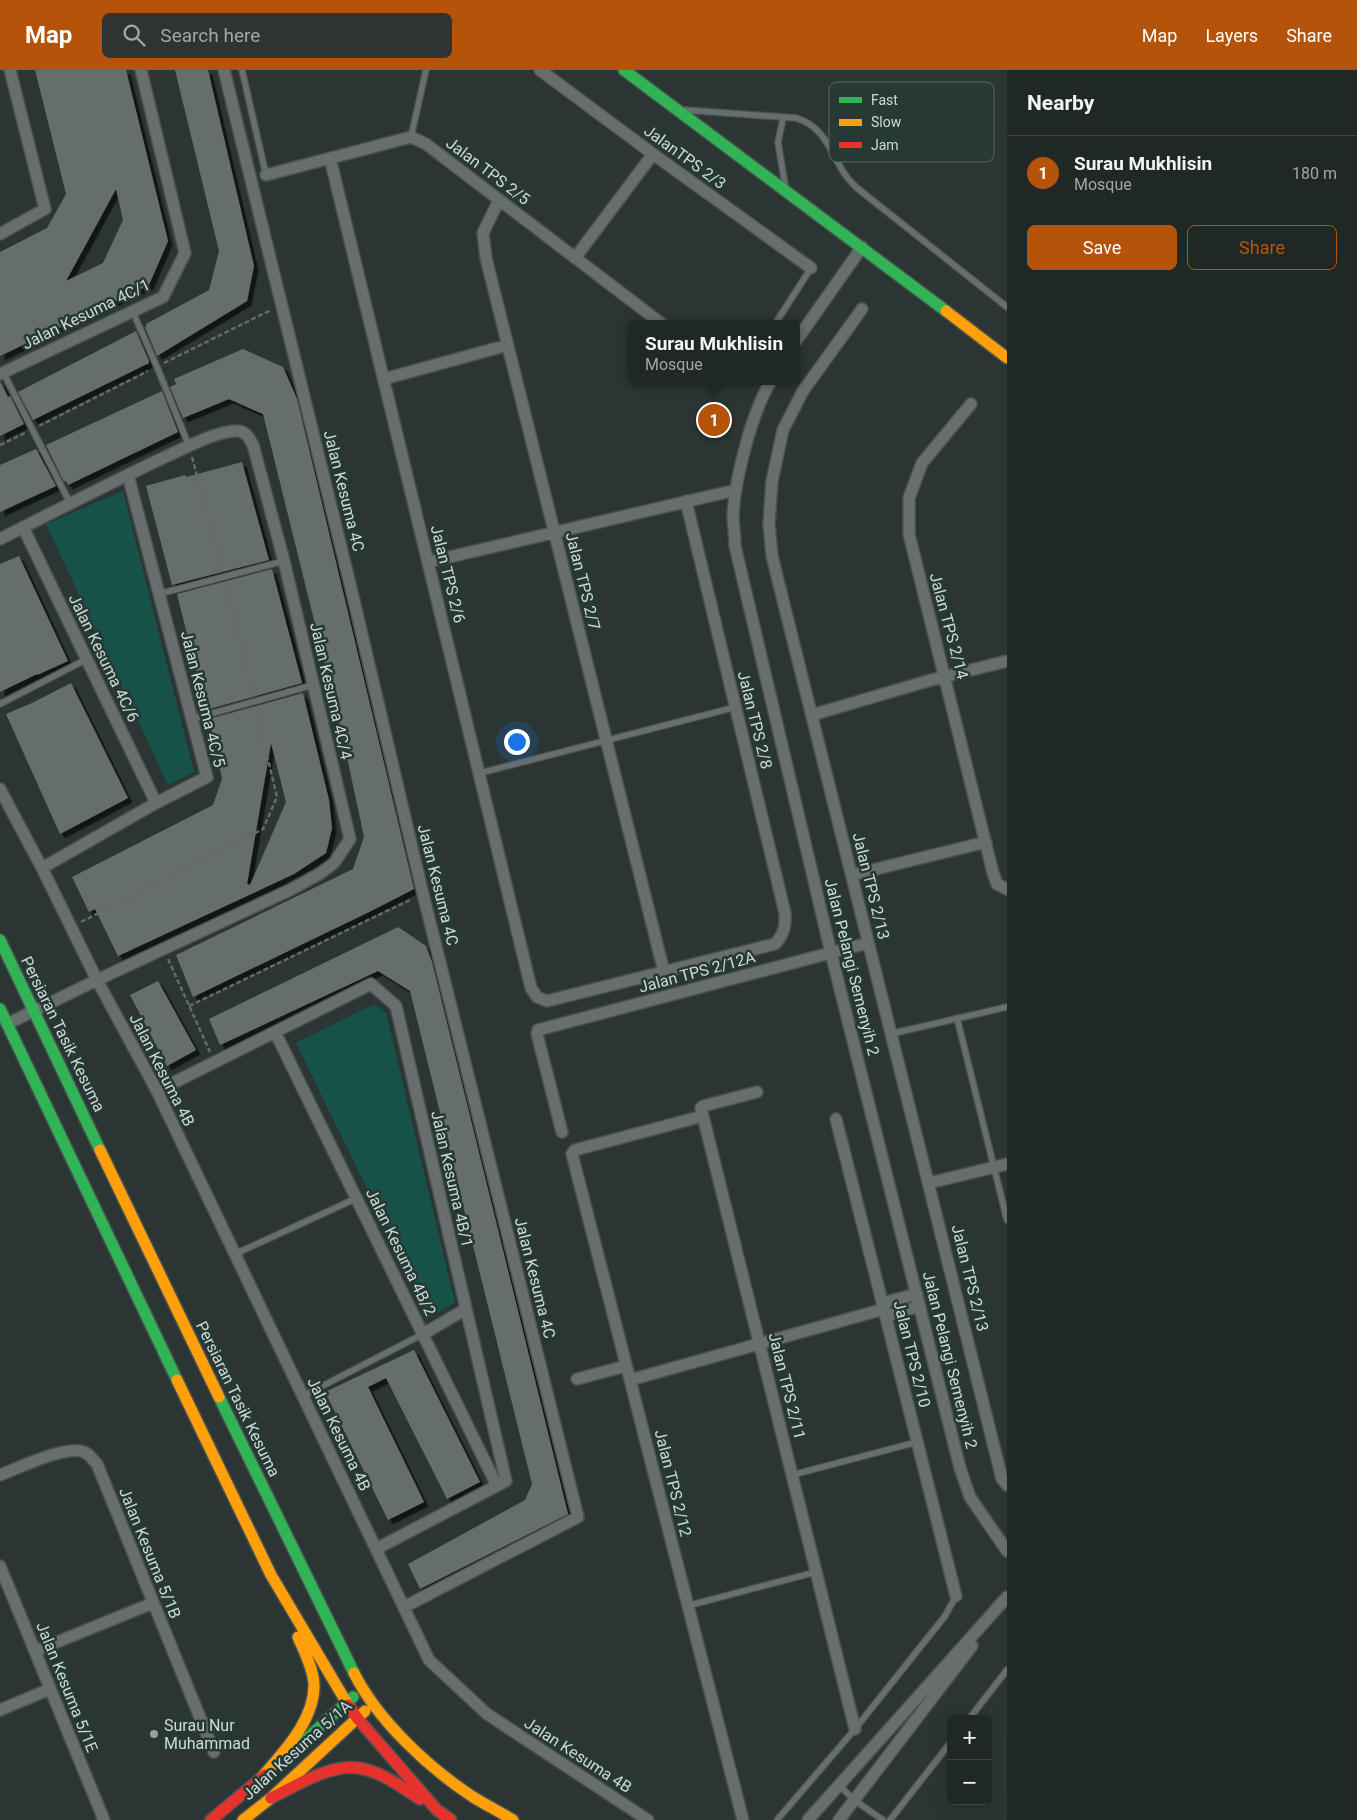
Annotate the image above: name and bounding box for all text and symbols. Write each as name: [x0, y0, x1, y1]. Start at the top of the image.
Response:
search box: [102, 13, 452, 58]
text: Map: [25, 21, 72, 49]
icon: search: [120, 21, 148, 49]
text: Search here: [160, 24, 260, 47]
text: Map: [1142, 25, 1177, 46]
text: Layers: [1205, 25, 1258, 46]
text: Share: [1286, 25, 1332, 46]
legend: [829, 82, 994, 162]
text: Nearby: [1027, 91, 1094, 115]
text: Fast: [871, 92, 898, 108]
text: Slow: [871, 114, 902, 130]
street label: JalanTPS 2/3: [640, 121, 730, 193]
street label: Jalan TPS 2/5: [442, 133, 534, 209]
text: Jam: [871, 137, 899, 153]
text: Surau Mukhlisin: [1074, 152, 1212, 175]
text: 1: [1038, 164, 1048, 183]
text: 180 m: [1292, 164, 1337, 183]
text: Mosque: [1074, 175, 1132, 194]
button: Save: [1027, 225, 1177, 270]
button: Share: [1187, 225, 1337, 270]
street label: Jalan Kesuma 4C/1: [19, 275, 153, 353]
popup: [628, 320, 800, 385]
text: Surau Mukhlisin: [645, 332, 783, 355]
text: Mosque: [645, 355, 703, 374]
pin: 1: [698, 401, 730, 439]
street label: Jalan Kesuma 4C: [320, 428, 368, 554]
street label: Jalan TPS 2/6: [427, 523, 469, 625]
street label: Jalan TPS 2/7: [562, 530, 604, 632]
street label: Jalan TPS 2/14: [926, 571, 972, 681]
street label: Jalan Kesuma 4C/6: [65, 591, 143, 725]
street label: Jalan Kesuma 4C/4: [306, 621, 356, 761]
street label: Jalan Kesuma 4C/5: [177, 629, 229, 769]
street label: Jalan TPS 2/8: [734, 669, 776, 771]
your location: [504, 729, 530, 755]
street label: Jalan Kesuma 4C: [414, 822, 462, 948]
street label: Jalan TPS 2/13: [849, 831, 893, 941]
street label: Jalan Pelangi Semenyih 2: [821, 876, 883, 1058]
street label: Jalan TPS 2/12A: [637, 947, 758, 997]
street label: Persiaran Tasik Kesuma: [17, 953, 109, 1115]
street label: Jalan Kesuma 4B: [125, 1010, 199, 1130]
street label: Jalan Kesuma 4B/1: [427, 1109, 477, 1249]
street label: Jalan Kesuma 4B/2: [362, 1185, 440, 1319]
street label: Jalan Kesuma 4C: [511, 1215, 559, 1341]
street label: Jalan TPS 2/13: [948, 1223, 992, 1333]
street label: Jalan Pelangi Semenyih 2: [919, 1269, 981, 1451]
street label: Jalan TPS 2/10: [890, 1299, 934, 1409]
street label: Persiaran Tasik Kesuma: [192, 1318, 284, 1480]
street label: Jalan TPS 2/11: [765, 1331, 809, 1441]
street label: Jalan Kesuma 4B: [303, 1374, 375, 1494]
street label: Jalan TPS 2/12: [651, 1428, 695, 1538]
street label: Jalan Kesuma 5/1B: [115, 1485, 185, 1621]
street label: Jalan Kesuma 5/1E: [32, 1619, 102, 1755]
street label: Jalan Kesuma 5/1A: [239, 1696, 356, 1804]
street label: Jalan Kesuma 4B: [521, 1713, 635, 1797]
map controls: [947, 1715, 992, 1805]
button: +: [947, 1715, 992, 1760]
place label: Surau Nur Muhammad: [164, 1716, 250, 1753]
marker: Surau Nur Muhammad: [148, 1728, 160, 1740]
button: −: [947, 1760, 992, 1805]

